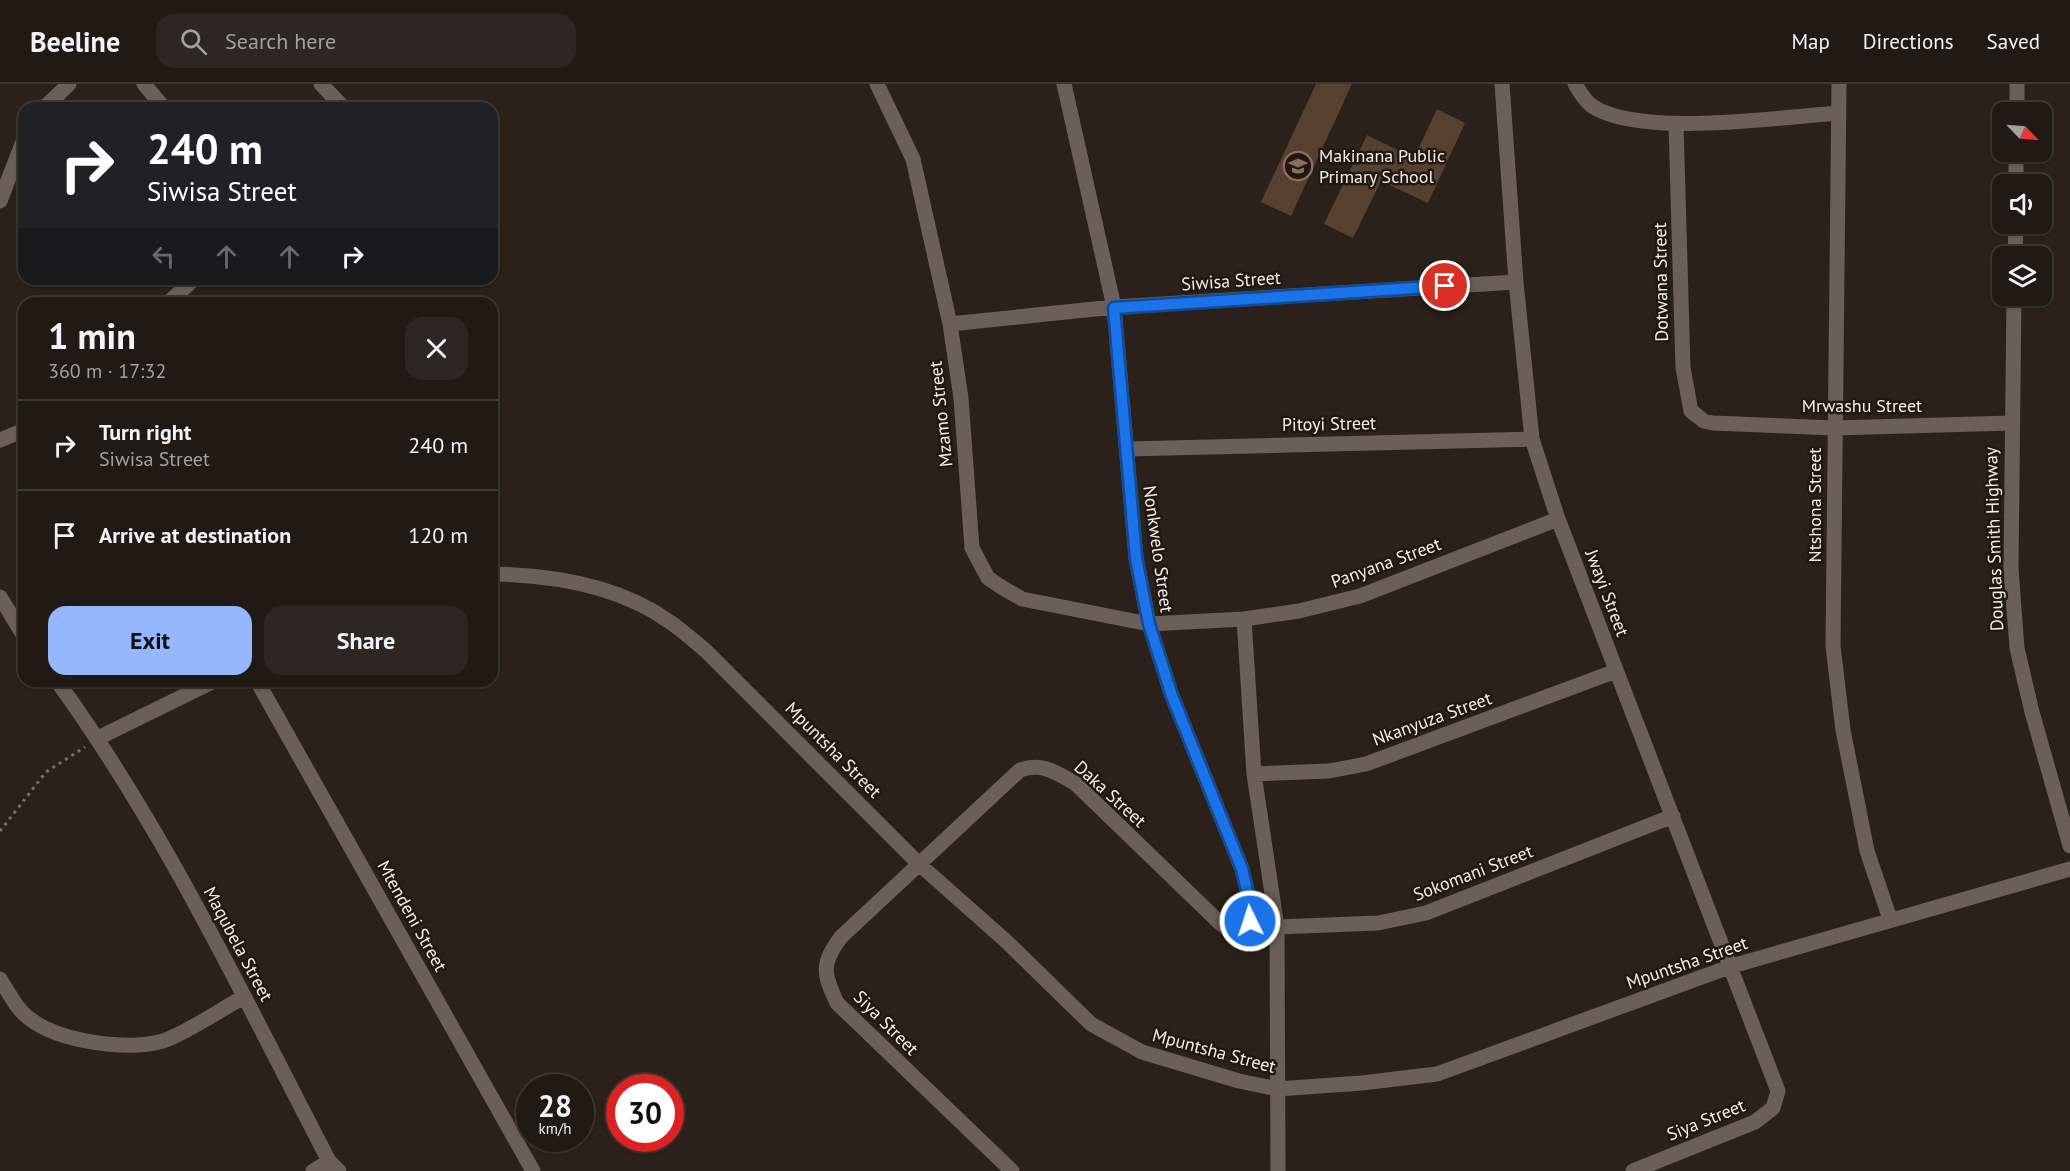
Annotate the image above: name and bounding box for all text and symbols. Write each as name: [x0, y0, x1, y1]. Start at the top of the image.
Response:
search box: [156, 14, 576, 68]
text: Beeline: [30, 23, 120, 60]
icon: search: [177, 25, 210, 58]
text: Search here: [225, 27, 336, 55]
text: Map: [1791, 28, 1830, 55]
text: Directions: [1863, 28, 1954, 55]
text: Saved: [1987, 28, 2040, 55]
north arrow: [1992, 102, 2052, 162]
map controls: [1992, 102, 2052, 306]
text: 240 m: [147, 121, 263, 176]
icon: right: [48, 126, 126, 204]
place label: Makinana Public Primary School: [1319, 144, 1445, 188]
school or university icon: Makinana Public Primary School: [1282, 150, 1314, 182]
text: Siwisa Street: [147, 174, 297, 208]
button: sound: [1992, 174, 2052, 234]
street label: Dotwana Street: [1648, 222, 1673, 342]
icon: left: [147, 240, 180, 273]
icon: ahead: [210, 240, 243, 273]
icon: ahead: [273, 240, 306, 273]
icon: right: [336, 240, 369, 273]
button: layers: [1992, 246, 2052, 306]
pin: [1419, 260, 1470, 311]
street label: Siwisa Street: [1180, 266, 1282, 295]
icon: arrive: [1428, 269, 1461, 302]
text: 1 min: [48, 312, 136, 359]
button: close: [405, 317, 468, 380]
text: 360 m · 17:32: [48, 358, 166, 384]
street label: Mzamo Street: [924, 360, 957, 468]
street label: Mrwashu Street: [1802, 394, 1922, 417]
street label: Pitoyi Street: [1282, 411, 1376, 436]
text: Turn right: [99, 418, 191, 446]
icon: right: [48, 429, 81, 462]
text: 240 m: [408, 431, 468, 459]
text: Siwisa Street: [99, 446, 210, 472]
street label: Douglas Smith Highway: [1979, 446, 2008, 631]
street label: Ntshona Street: [1803, 448, 1826, 562]
street label: Nonkwelo Street: [1138, 484, 1179, 614]
icon: arrive: [48, 519, 81, 552]
text: Arrive at destination: [99, 521, 291, 549]
text: 120 m: [408, 521, 468, 549]
street label: Panyana Street: [1328, 532, 1444, 593]
street label: Jwayi Street: [1580, 545, 1635, 640]
button: Exit: [48, 606, 252, 675]
button: Share: [264, 606, 468, 675]
street label: Nkanyuza Street: [1369, 686, 1495, 751]
street label: Mpuntsha Street: [780, 697, 886, 803]
street label: Daka Street: [1070, 755, 1151, 832]
street label: Sokomani Street: [1410, 839, 1536, 906]
street label: Mtendeni Street: [372, 856, 452, 975]
street label: Maqubela Street: [199, 883, 278, 1005]
position arrow: [1218, 889, 1282, 953]
street label: Mpuntsha Street: [1623, 931, 1751, 994]
street label: Siya Street: [849, 985, 924, 1060]
street label: Mpuntsha Street: [1150, 1023, 1278, 1078]
speed limit sign: 30: [606, 1074, 684, 1152]
text: 28: [538, 1086, 572, 1125]
street label: Siya Street: [1663, 1093, 1748, 1146]
text: km/h: [539, 1119, 571, 1138]

